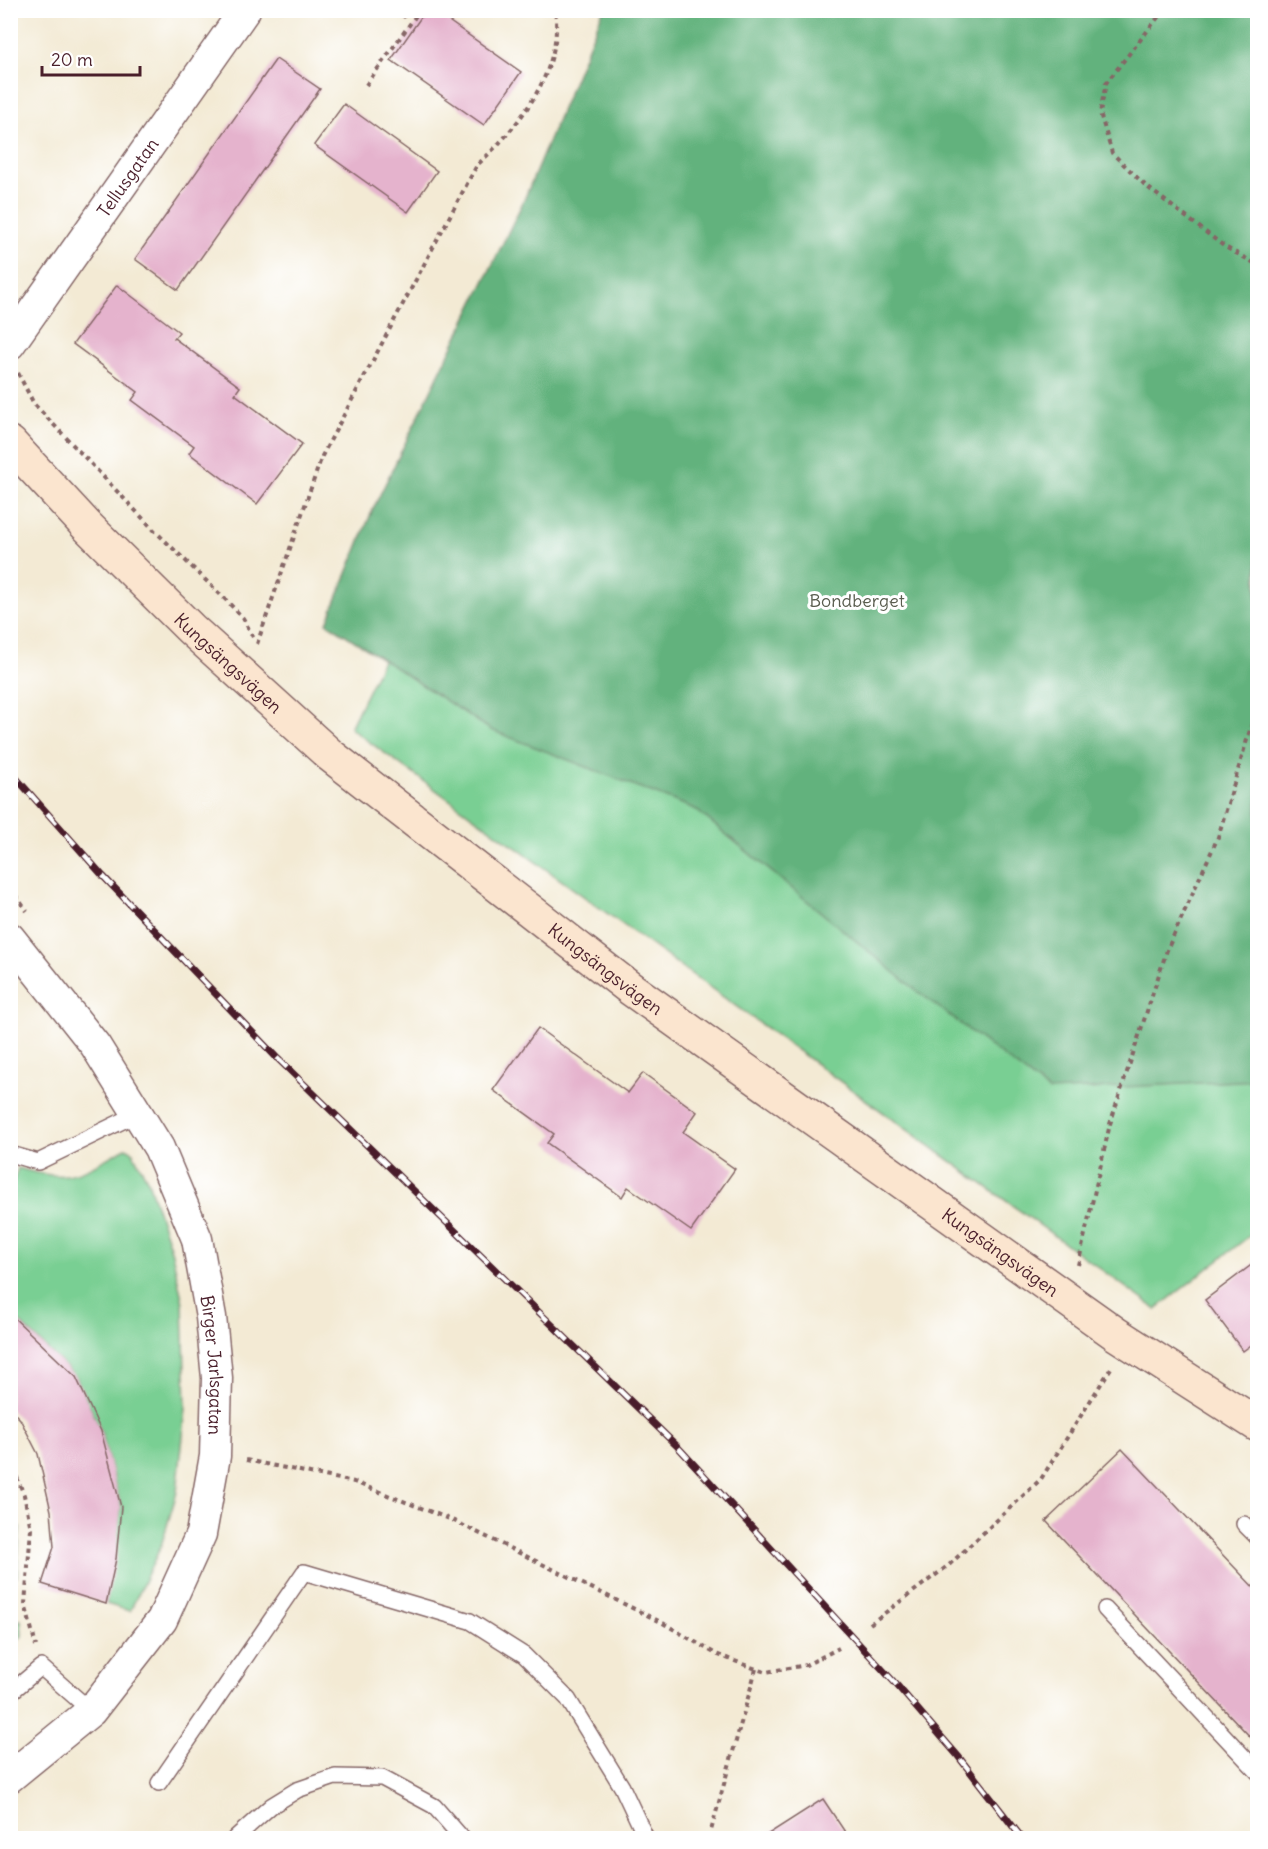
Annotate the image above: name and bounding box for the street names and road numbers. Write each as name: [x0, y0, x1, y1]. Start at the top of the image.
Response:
street label: Tellusgatan: [92, 133, 163, 221]
street label: Kungsängsvägen: [170, 608, 287, 718]
street label: Kungsängsvägen: [544, 918, 668, 1020]
street label: Kungsängsvägen: [938, 1202, 1064, 1301]
street label: Birger Jarlsgatan: [196, 1293, 229, 1435]

